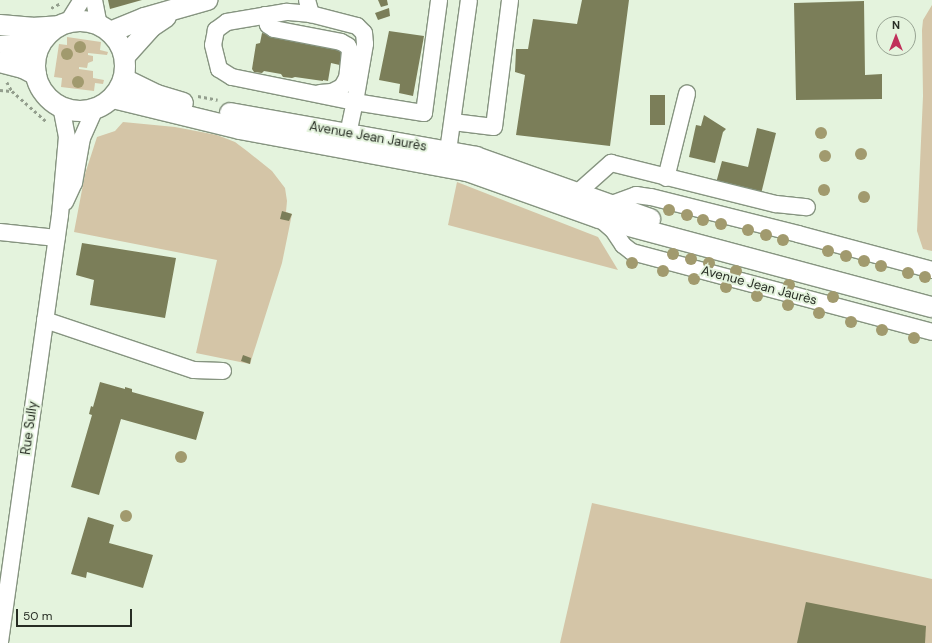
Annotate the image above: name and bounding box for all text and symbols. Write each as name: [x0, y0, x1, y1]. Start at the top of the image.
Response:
north arrow: [876, 16, 916, 56]
text: N: [892, 18, 900, 32]
street label: Avenue Jean Jaurès: [308, 119, 428, 155]
street label: Avenue Jean Jaurès: [699, 263, 819, 309]
street label: Rue Sully: [19, 400, 41, 456]
scale bar: [18, 601, 134, 627]
text: 50 m: [23, 608, 52, 624]

